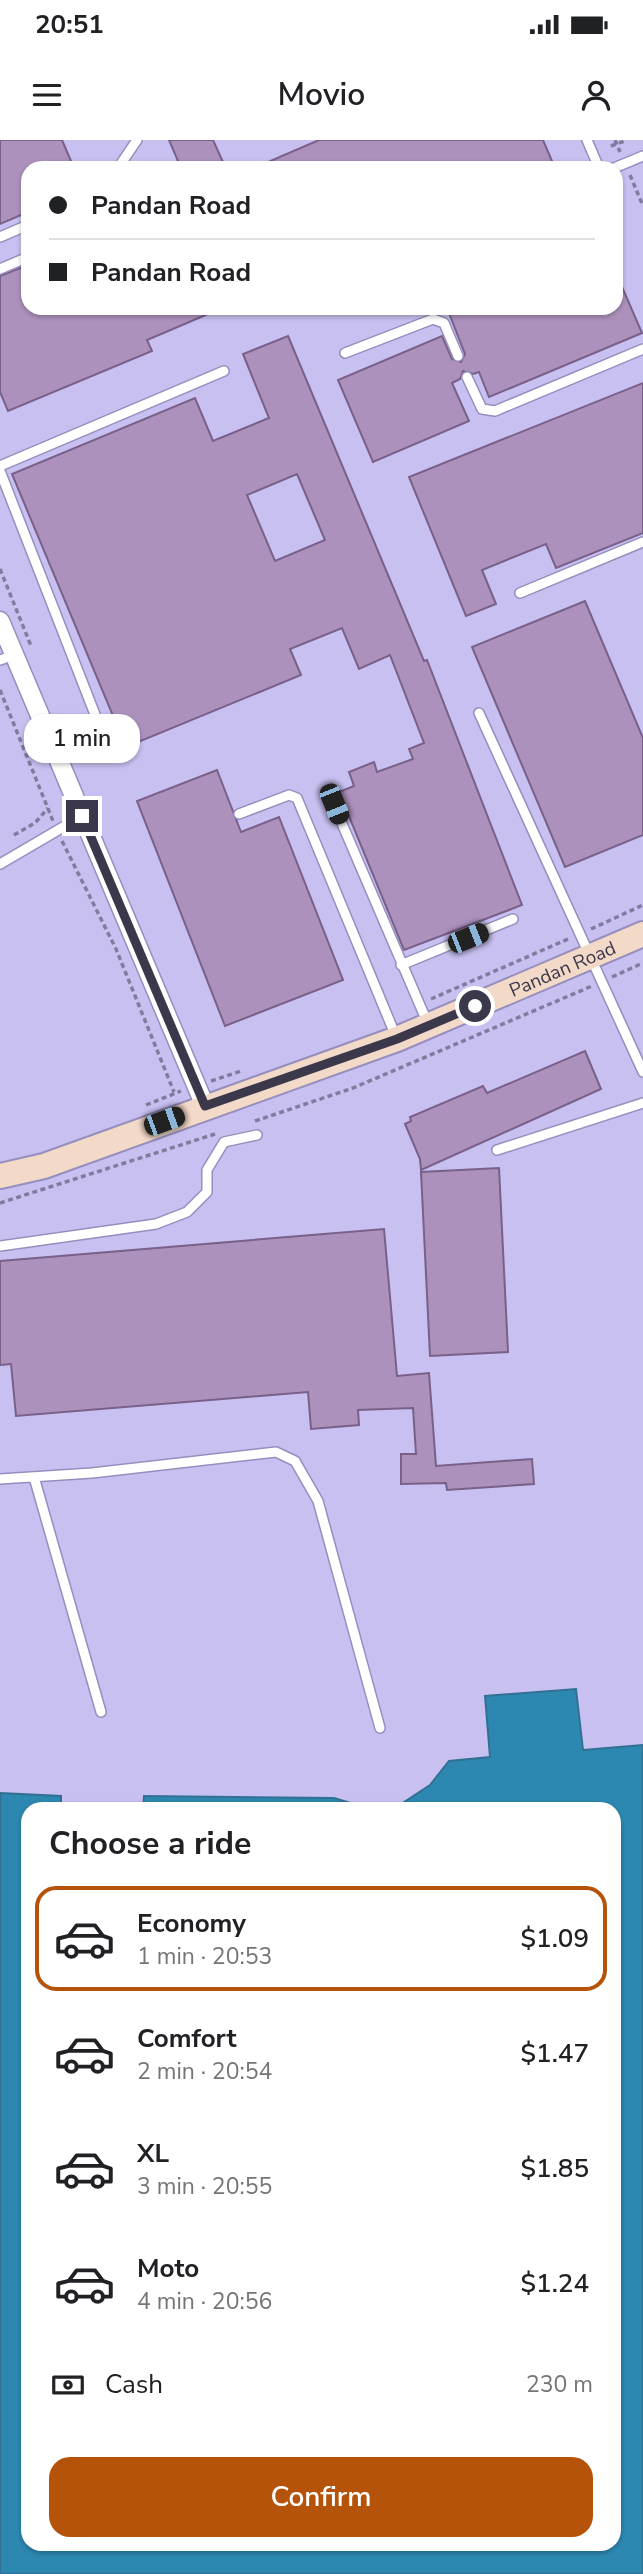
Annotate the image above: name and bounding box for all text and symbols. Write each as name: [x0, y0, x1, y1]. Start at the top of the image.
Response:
text: 20:51: [35, 7, 104, 42]
text: Movio: [278, 73, 365, 116]
icon: menu: [28, 76, 66, 114]
icon: person: [577, 76, 615, 114]
text: Pandan Road: [91, 188, 251, 223]
text: Pandan Road: [91, 255, 251, 290]
callout: 1 min: [24, 714, 140, 764]
text: 1 min: [53, 723, 111, 754]
car: [317, 781, 352, 827]
route end: [66, 800, 98, 832]
car: [445, 920, 492, 956]
street label: Pandan Road: [505, 935, 620, 1004]
route start: [459, 990, 491, 1022]
car: [141, 1104, 188, 1138]
text: Choose a ride: [49, 1822, 251, 1865]
text: Economy: [137, 1906, 246, 1941]
icon: car: [53, 1907, 116, 1970]
text: $1.09: [520, 1921, 589, 1956]
text: 1 min · 20:53: [137, 1941, 272, 1972]
text: Comfort: [137, 2021, 237, 2056]
icon: car: [53, 2022, 116, 2085]
text: $1.47: [520, 2036, 589, 2071]
text: 2 min · 20:54: [137, 2056, 272, 2087]
text: XL: [137, 2136, 169, 2171]
icon: car: [53, 2137, 116, 2200]
text: $1.85: [520, 2151, 589, 2186]
text: 3 min · 20:55: [137, 2171, 272, 2202]
text: Moto: [137, 2251, 199, 2286]
icon: car: [53, 2252, 116, 2315]
text: $1.24: [520, 2266, 589, 2301]
text: 4 min · 20:56: [137, 2286, 272, 2317]
icon: cash: [49, 2366, 87, 2404]
text: Cash: [105, 2367, 163, 2402]
text: 230 m: [526, 2369, 593, 2400]
button: Confirm: [49, 2457, 593, 2537]

